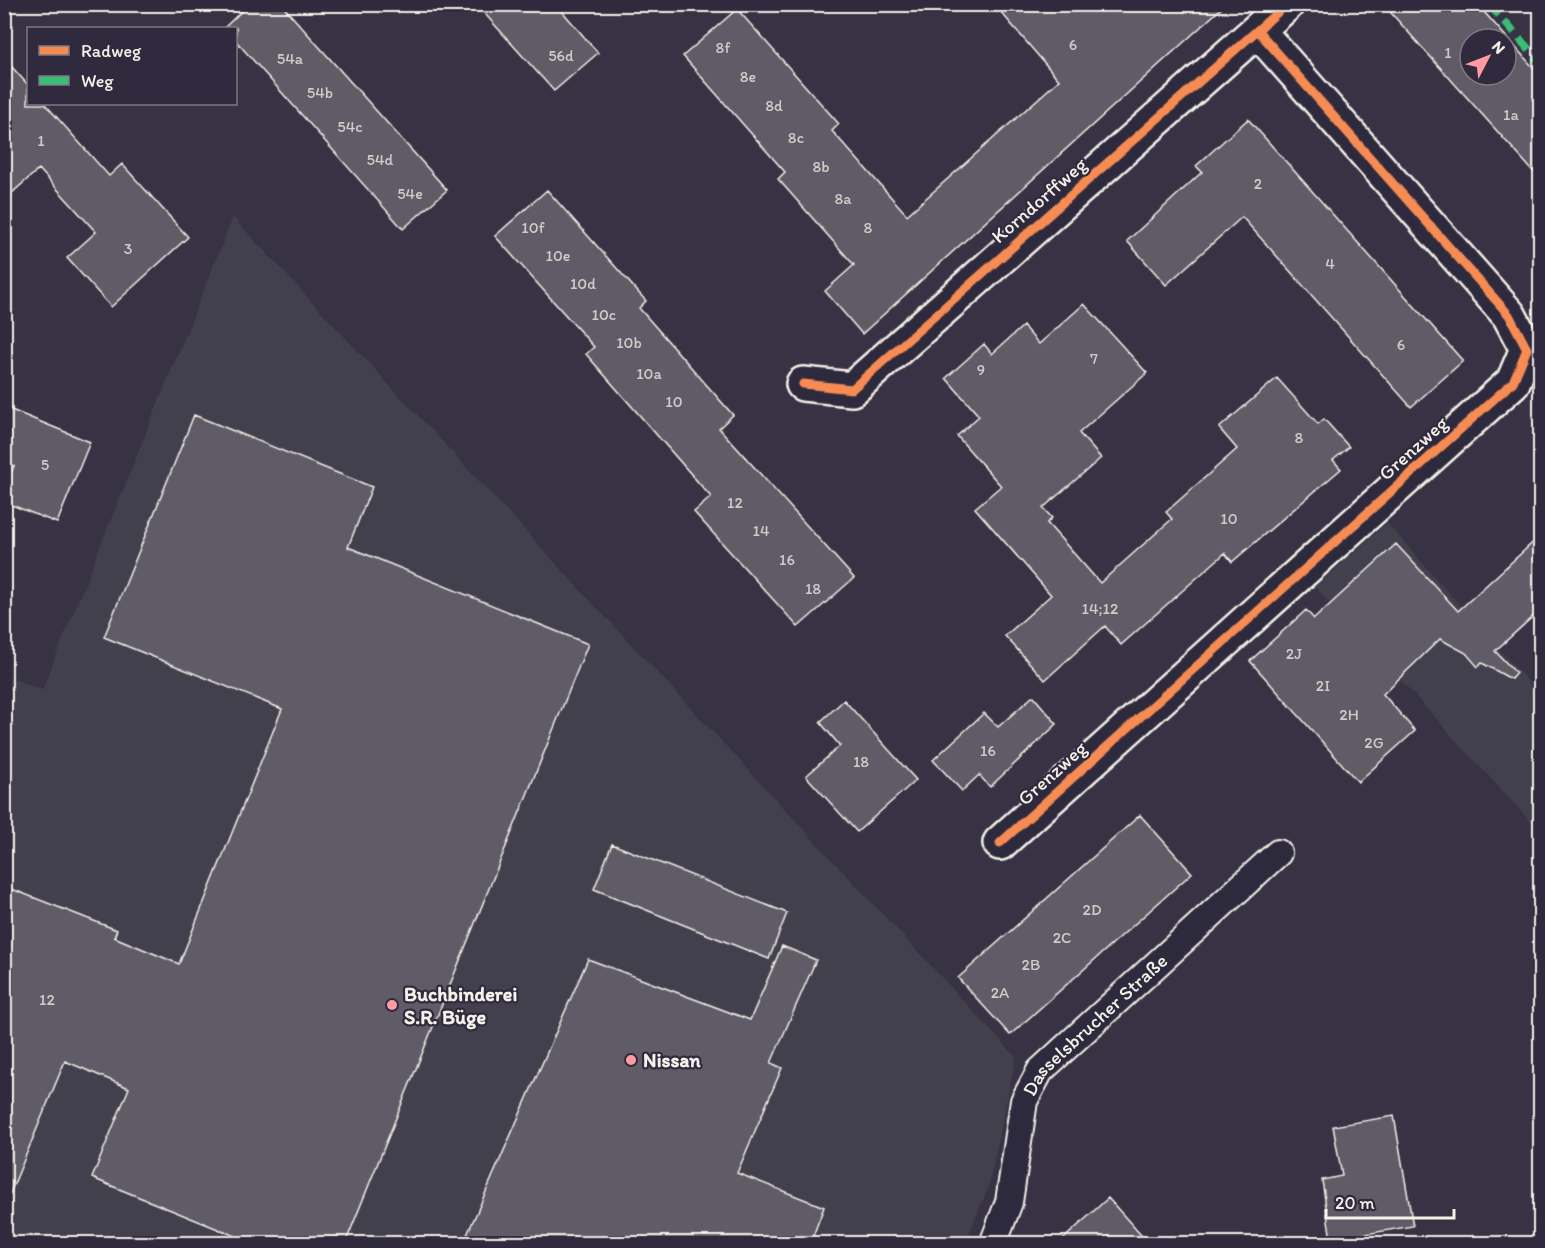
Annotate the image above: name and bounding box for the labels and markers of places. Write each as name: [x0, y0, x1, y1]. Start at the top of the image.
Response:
place label: Buchbinderei S.R. Büge: [404, 982, 517, 1030]
marker: Buchbinderei S.R. Büge: [385, 998, 399, 1012]
place label: Nissan: [643, 1048, 701, 1072]
marker: Nissan: [624, 1053, 638, 1067]

